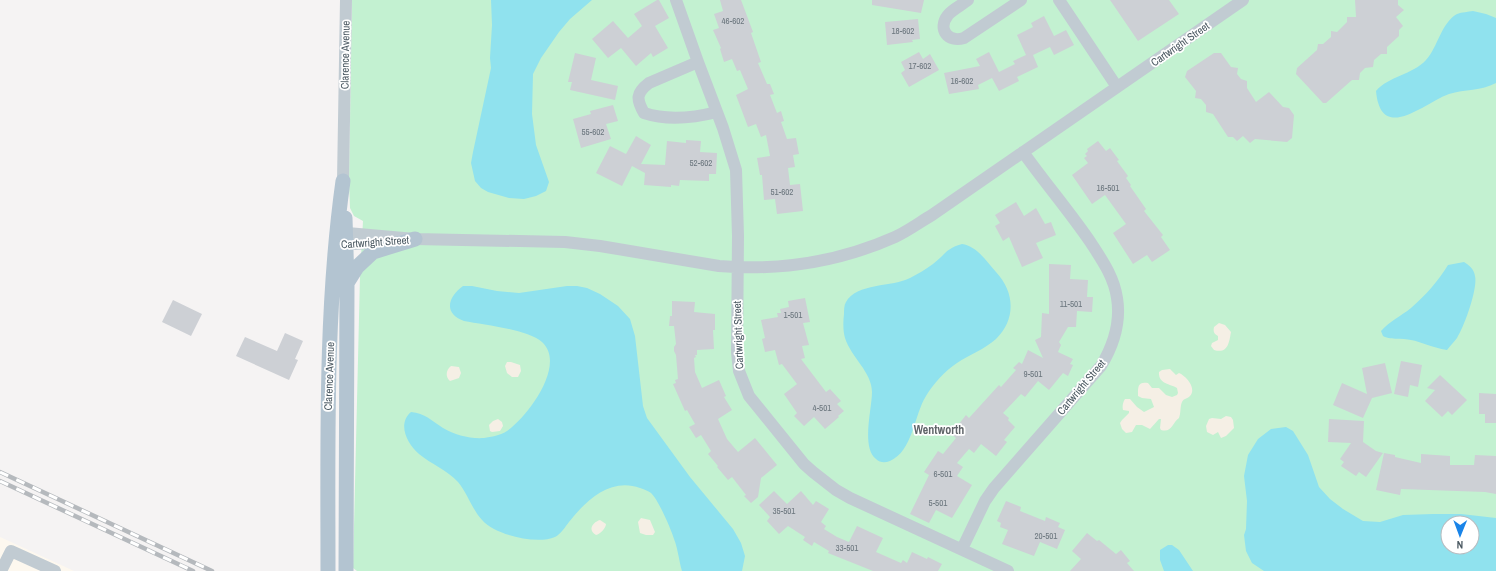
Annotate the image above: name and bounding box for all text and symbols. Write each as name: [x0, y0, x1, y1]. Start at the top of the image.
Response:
house number: 46-602: [722, 15, 744, 27]
street label: Cartwright Street: [1148, 18, 1212, 69]
street label: Clarence Avenue: [337, 21, 353, 89]
house number: 18-602: [892, 25, 914, 37]
house number: 17-602: [909, 60, 931, 72]
house number: 16-602: [951, 75, 973, 87]
house number: 55-602: [582, 126, 604, 138]
house number: 52-602: [690, 157, 712, 169]
house number: 16-501: [1097, 182, 1119, 194]
house number: 51-602: [771, 186, 793, 198]
street label: Cartwright Street: [341, 233, 410, 251]
house number: 11-501: [1060, 298, 1082, 310]
street label: Cartwright Street: [730, 300, 746, 369]
house number: 1-501: [784, 309, 802, 321]
street label: Clarence Avenue: [321, 342, 337, 410]
street label: Cartwright Street: [1054, 356, 1109, 418]
house number: 9-501: [1024, 368, 1042, 380]
house number: 4-501: [813, 402, 831, 414]
district label: Wentworth: [914, 422, 964, 438]
house number: 6-501: [934, 468, 952, 480]
house number: 5-501: [929, 497, 947, 509]
house number: 35-501: [773, 505, 795, 517]
north arrow: [1440, 515, 1480, 555]
house number: 20-501: [1035, 530, 1057, 542]
text: N: [1456, 538, 1463, 552]
house number: 33-501: [836, 542, 858, 554]

